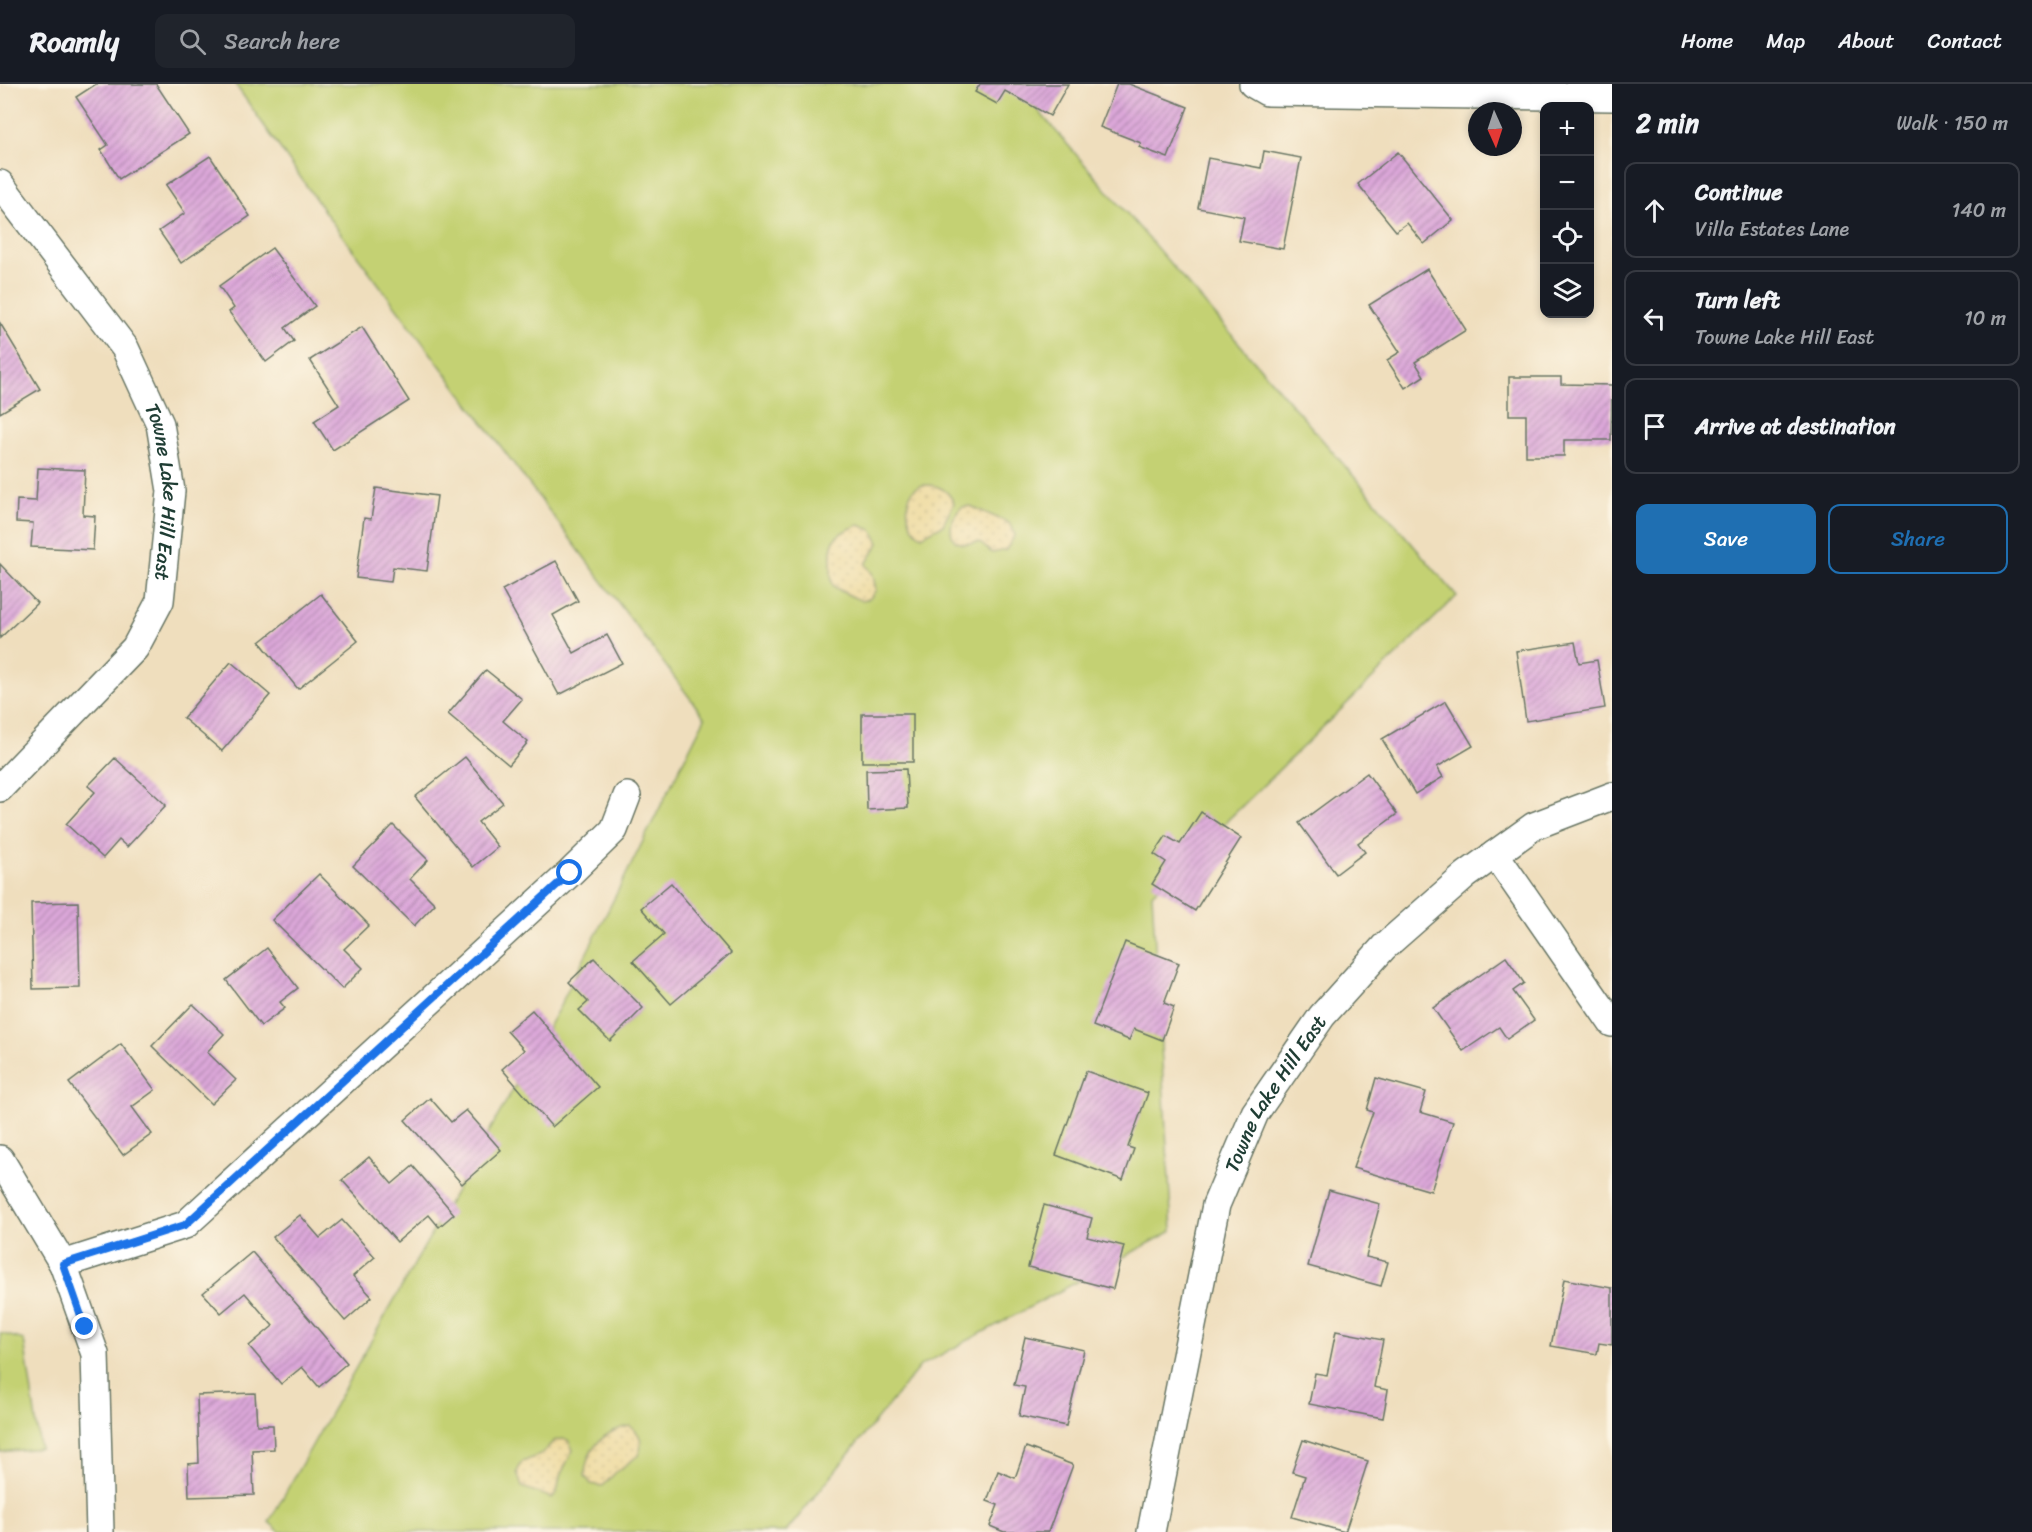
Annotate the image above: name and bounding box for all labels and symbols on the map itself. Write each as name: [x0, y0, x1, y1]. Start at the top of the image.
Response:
north arrow: [1468, 102, 1522, 156]
street label: Towne Lake Hill East: [135, 397, 188, 582]
route start: [556, 859, 582, 885]
street label: Towne Lake Hill East: [1214, 1007, 1336, 1178]
route end: [71, 1313, 97, 1339]

